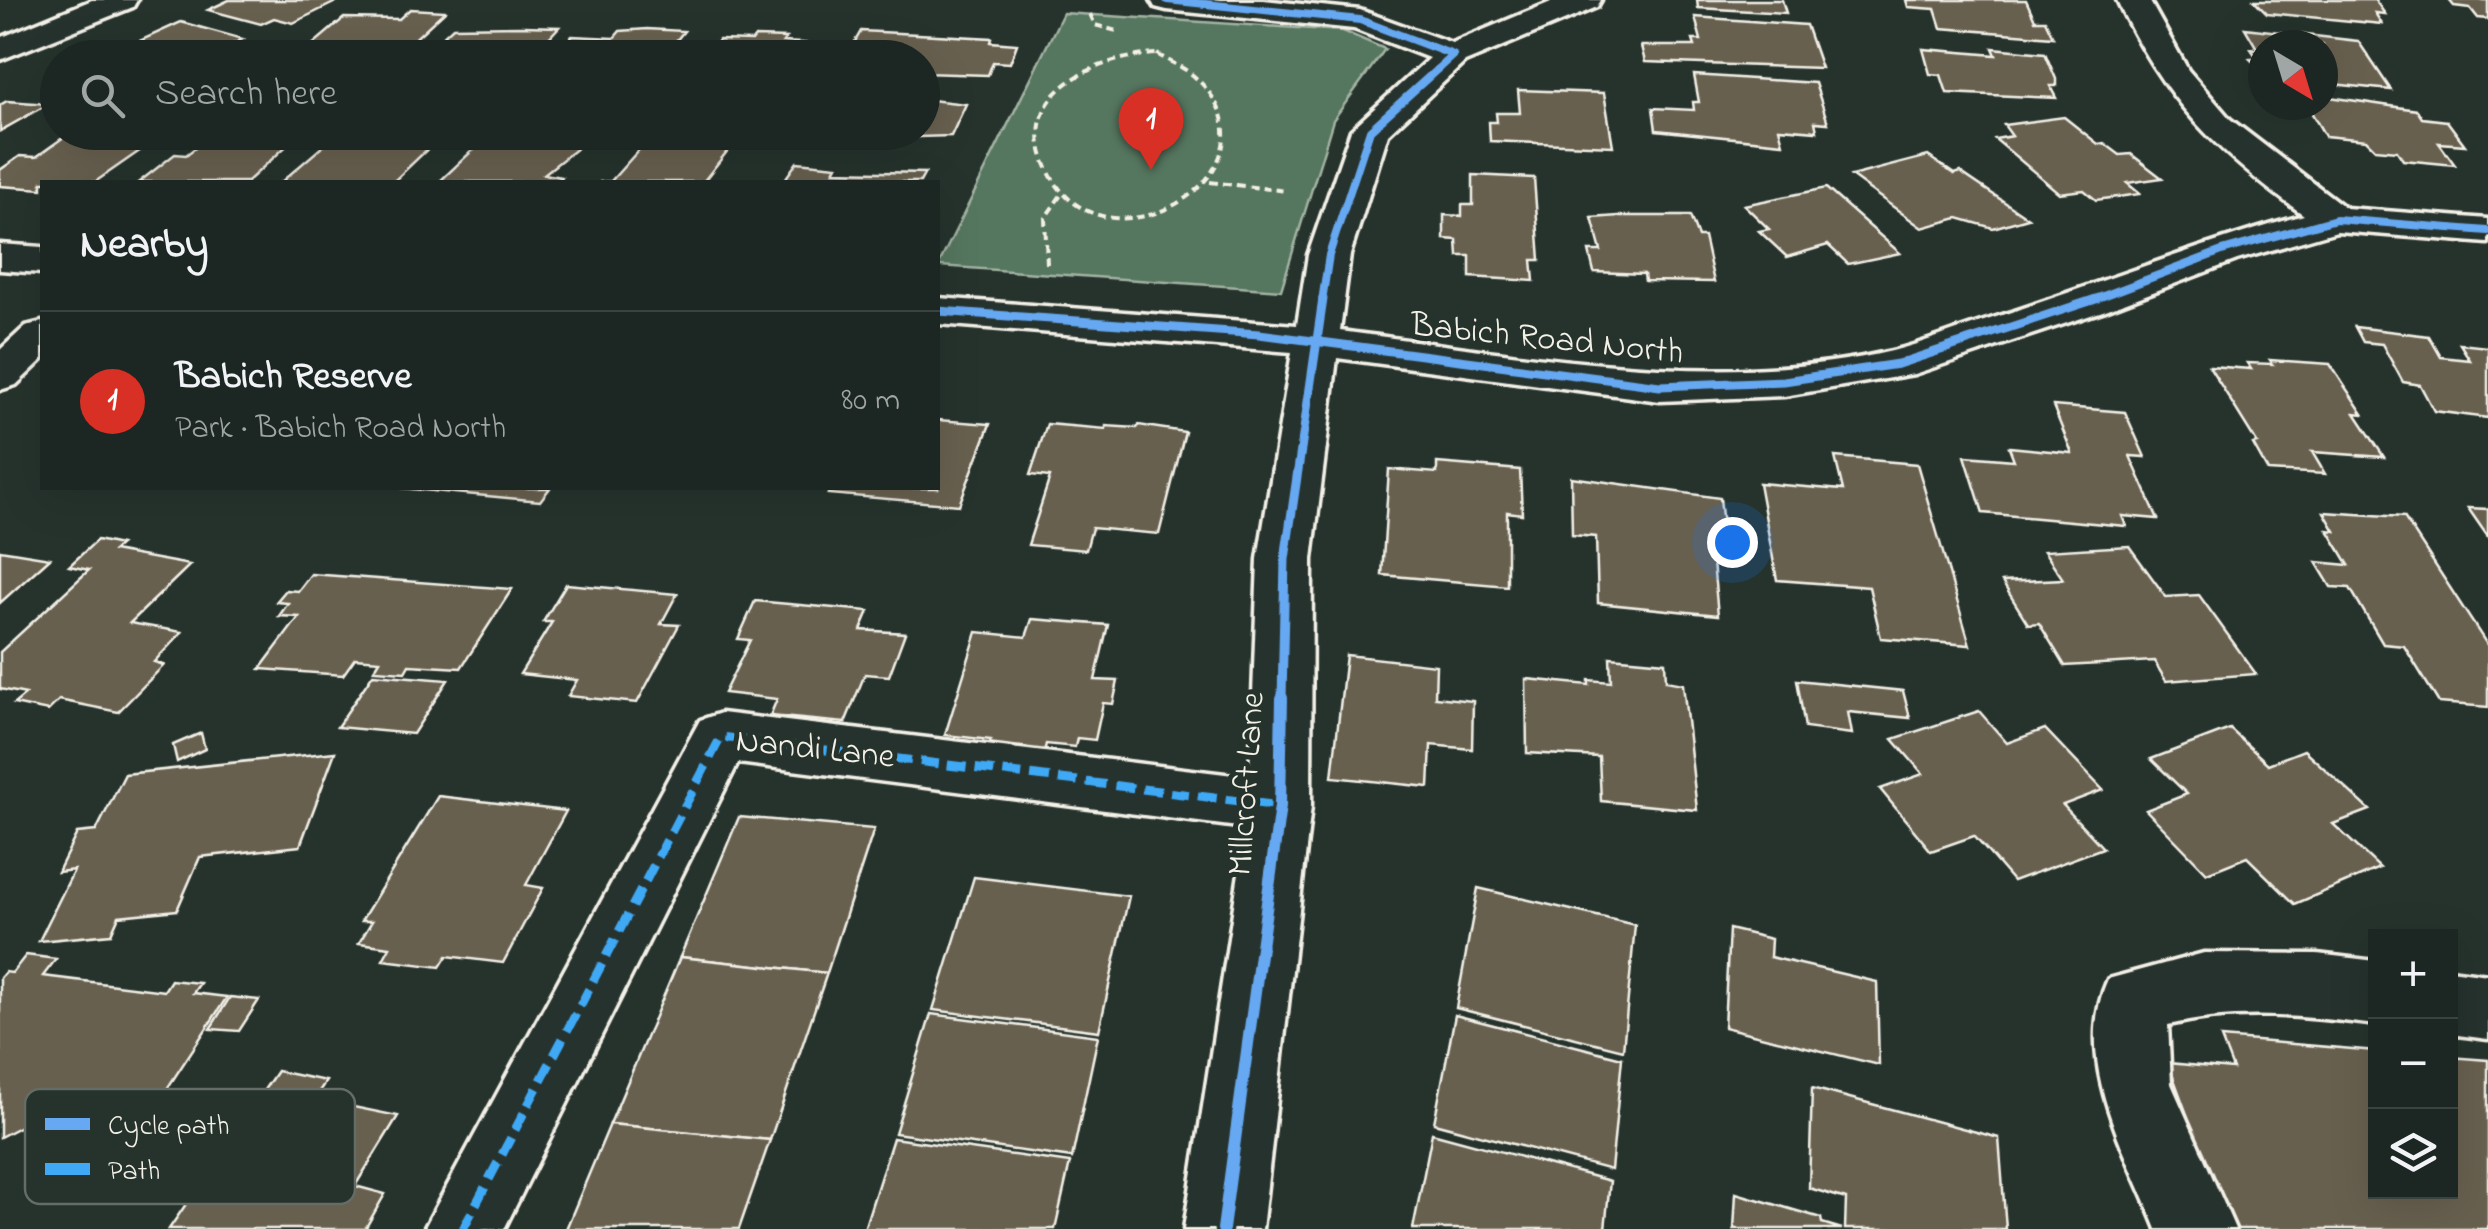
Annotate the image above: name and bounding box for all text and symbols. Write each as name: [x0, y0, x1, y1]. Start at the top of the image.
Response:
north arrow: [2248, 30, 2338, 120]
search box: [40, 40, 940, 150]
text: Search here: [155, 67, 337, 123]
icon: search: [75, 68, 130, 123]
pin: 1: [1118, 88, 1184, 170]
text: Nearby: [80, 215, 208, 276]
street label: Babich Road North: [1407, 300, 1686, 380]
text: Babich Reserve: [175, 350, 411, 406]
text: 1: [107, 378, 118, 425]
text: 80 m: [841, 378, 900, 425]
text: Park · Babich Road North: [175, 406, 506, 453]
your location: [1707, 517, 1758, 568]
street label: Millcroft Lane: [1216, 690, 1280, 878]
street label: Nandi Lane: [733, 716, 897, 784]
map controls: [2368, 929, 2458, 1199]
button: +: [2368, 929, 2458, 1019]
button: −: [2368, 1019, 2458, 1109]
legend: [25, 1089, 355, 1204]
text: Cycle path: [108, 1107, 230, 1148]
button: layers: [2368, 1109, 2458, 1199]
text: Path: [108, 1152, 160, 1193]

